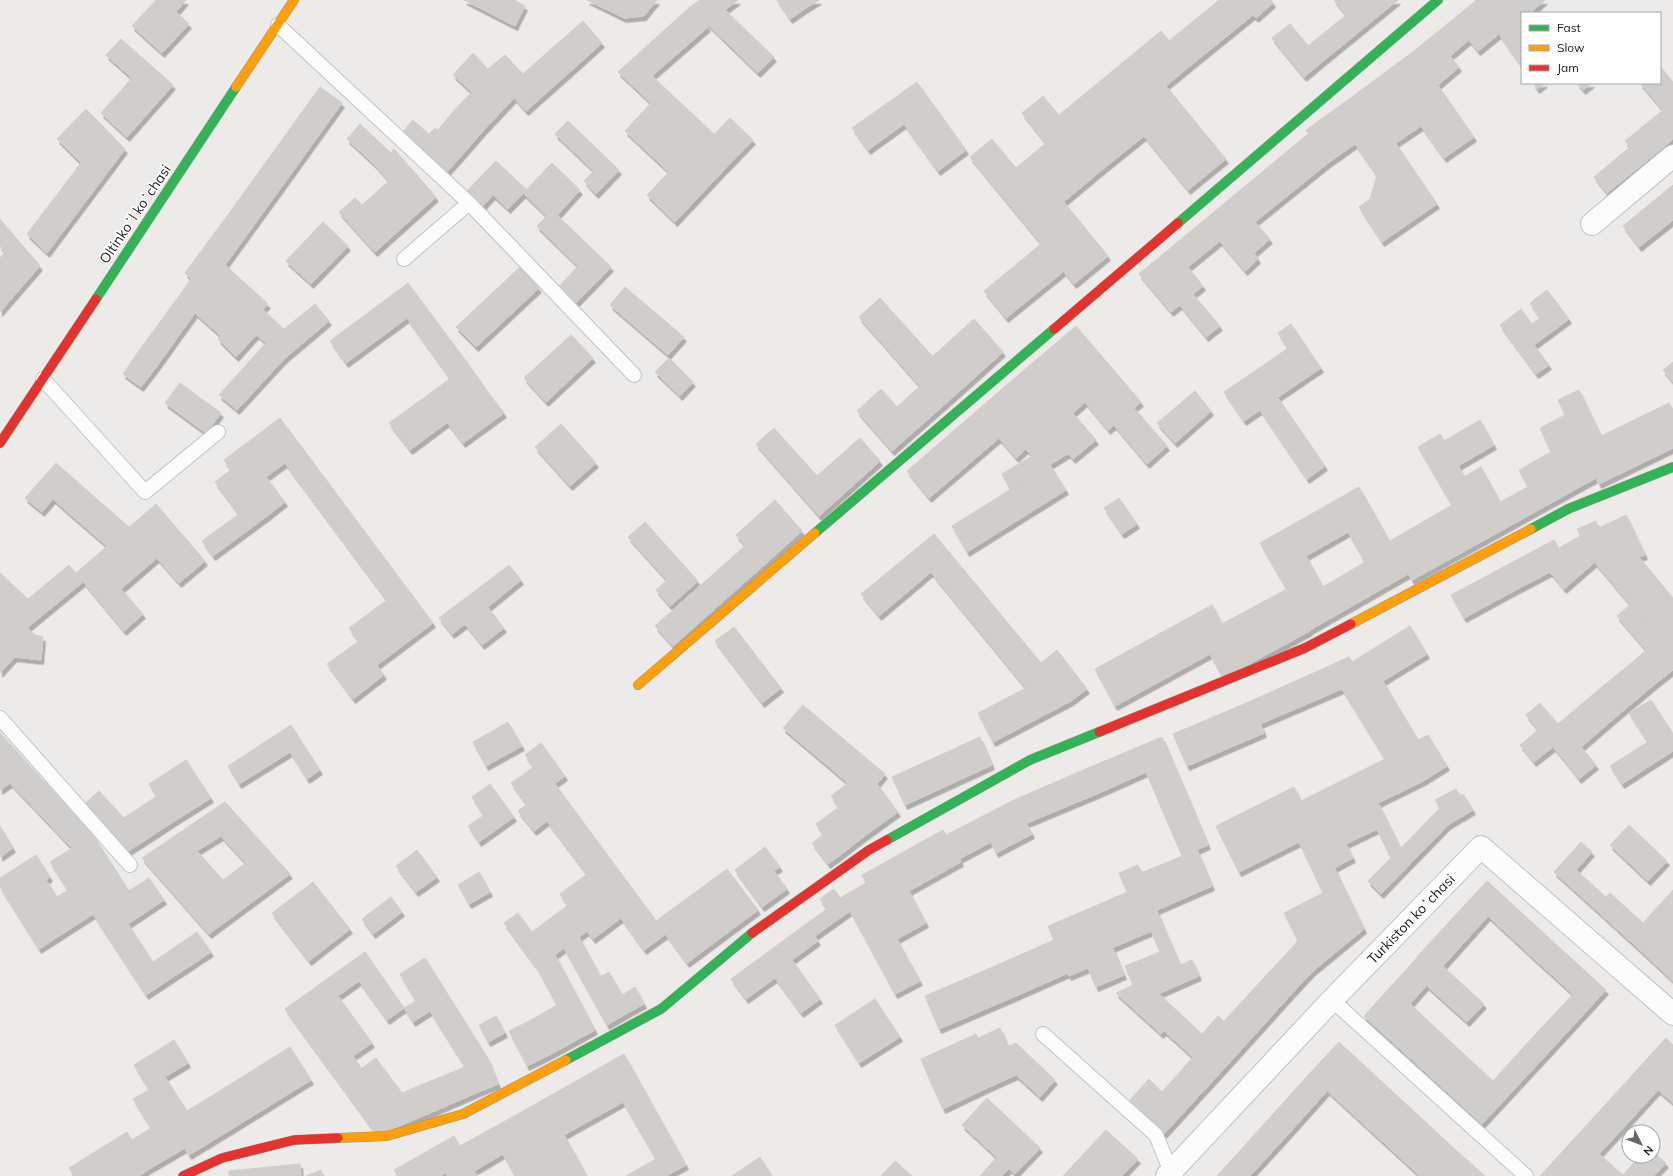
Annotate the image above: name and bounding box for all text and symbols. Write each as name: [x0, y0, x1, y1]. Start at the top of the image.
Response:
legend: [1521, 12, 1661, 84]
text: Fast: [1557, 20, 1581, 35]
text: Slow: [1557, 40, 1585, 55]
text: Jam: [1557, 60, 1579, 75]
street label: Oltinkoʻl koʻchasi: [95, 161, 175, 267]
street label: Turkiston koʻchasi: [1363, 870, 1459, 968]
north arrow: [1621, 1124, 1661, 1164]
text: N: [1640, 1143, 1656, 1158]

